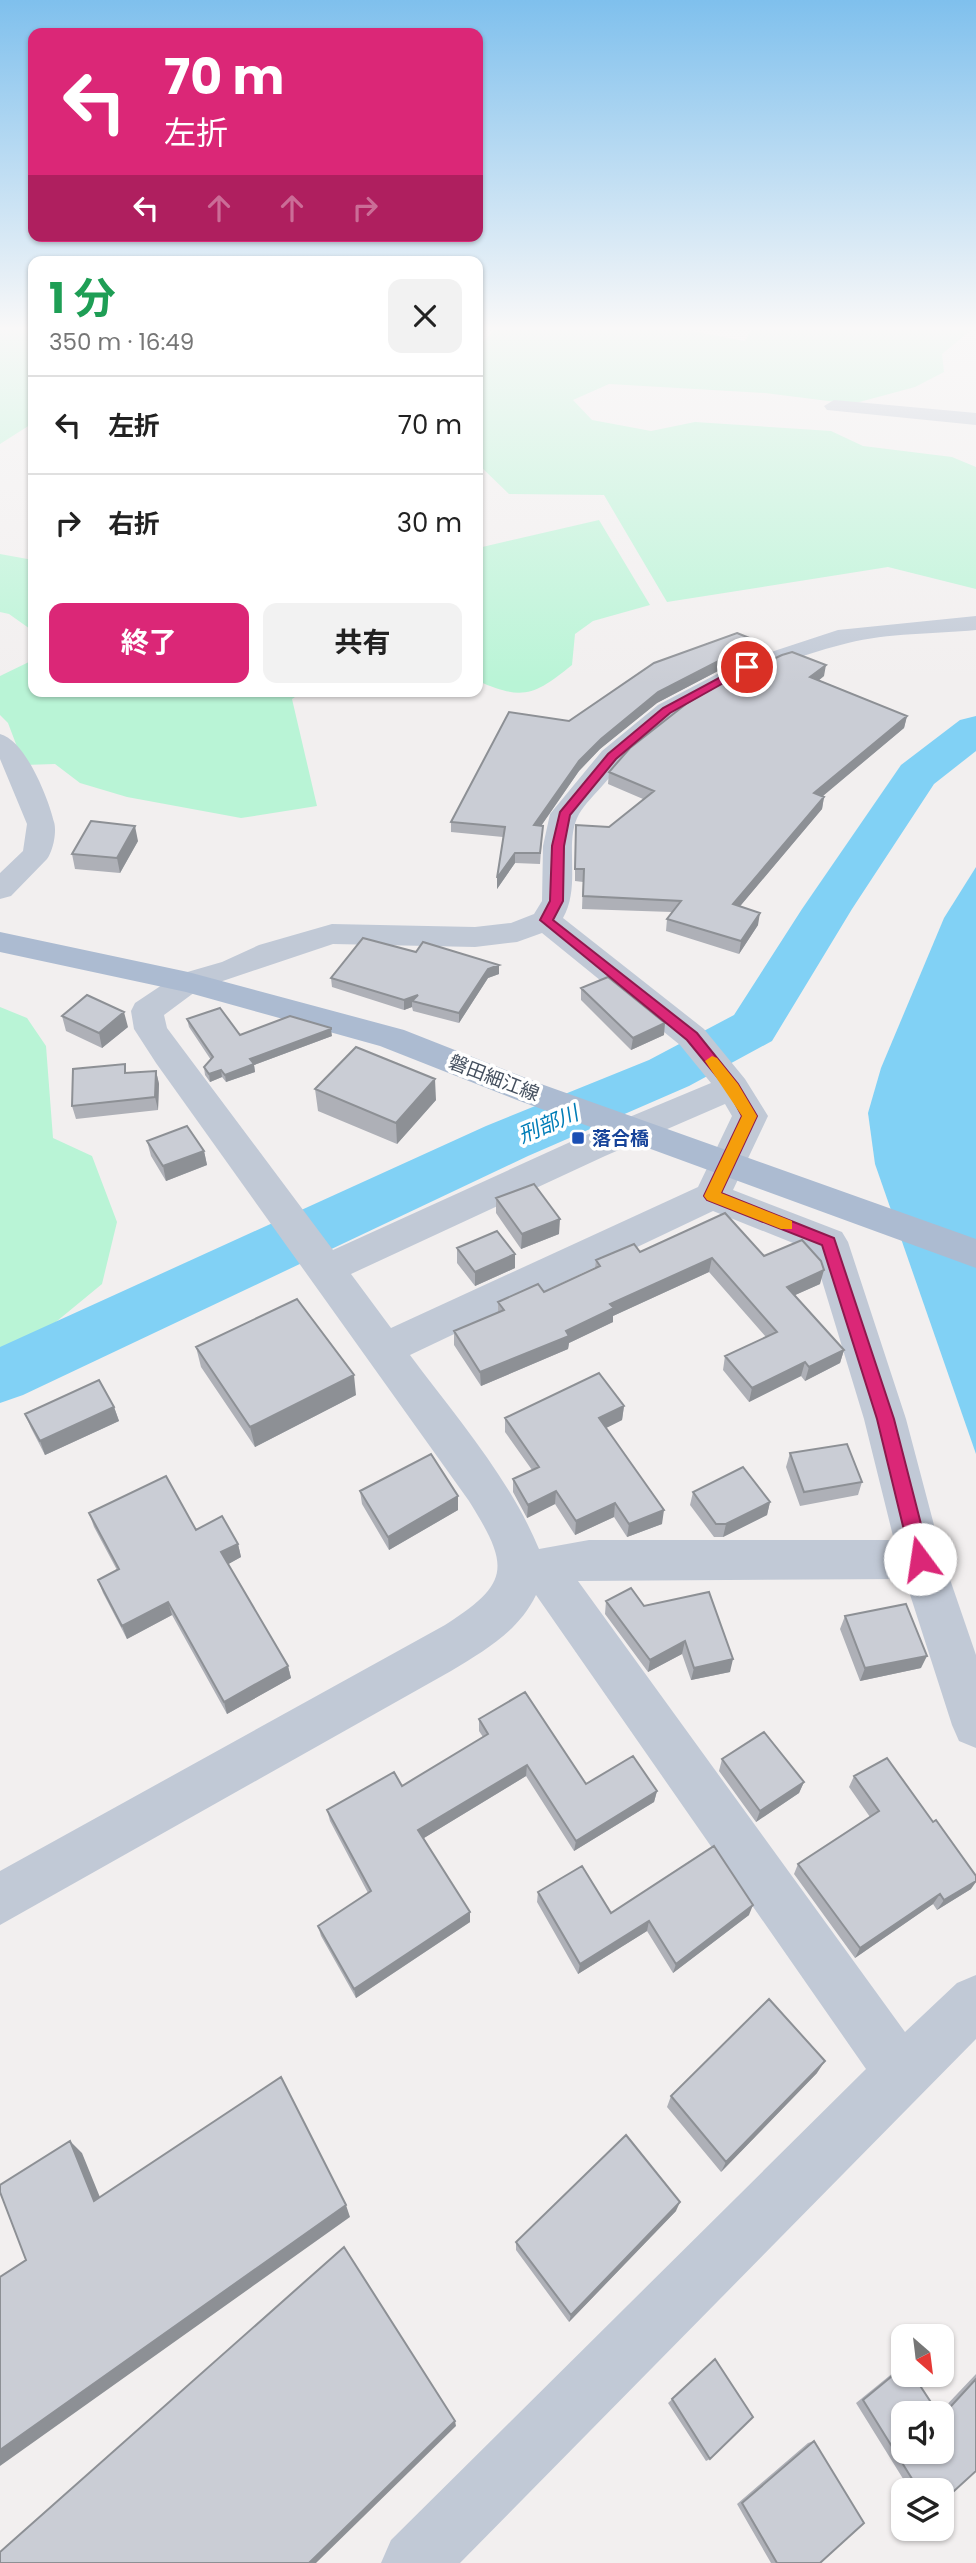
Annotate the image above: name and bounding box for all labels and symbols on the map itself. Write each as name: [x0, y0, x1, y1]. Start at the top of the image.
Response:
pin: [717, 637, 777, 697]
street label: 磐田細江線: [445, 1048, 543, 1108]
water label: 刑部川: [513, 1098, 585, 1150]
place label: 落合橋: [592, 1125, 649, 1152]
marker: 落合橋: [570, 1130, 586, 1146]
position arrow: [883, 1522, 957, 1596]
north arrow: [891, 2324, 954, 2387]

